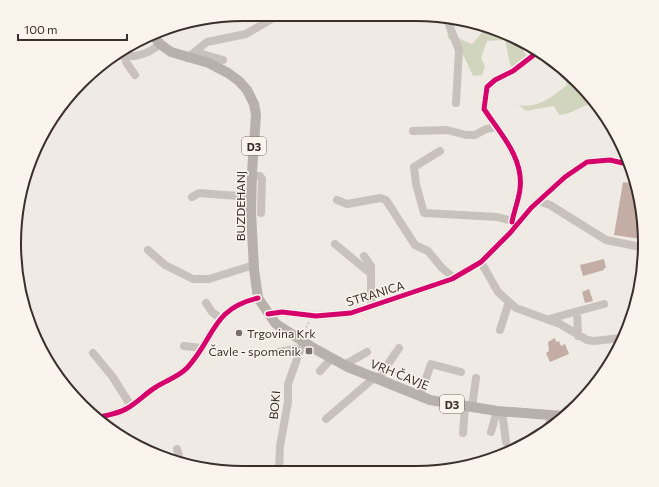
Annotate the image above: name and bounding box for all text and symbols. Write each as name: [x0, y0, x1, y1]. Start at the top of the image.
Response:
scale bar: [18, 16, 127, 42]
text: 100 m: [24, 22, 58, 36]
road number: D3: [242, 137, 266, 155]
street label: BUZDEHANJ: [233, 171, 248, 241]
street label: STRANICA: [344, 278, 406, 308]
place label: Trgovina Krk: [247, 326, 316, 340]
marker: Trgovina Krk: [234, 328, 244, 338]
place label: Čavle - spomenik: [208, 344, 301, 358]
marker: Čavle - spomenik: [304, 346, 314, 356]
street label: VRH ČAVJE: [368, 356, 431, 393]
street label: BOKI: [266, 390, 282, 420]
road number: D3: [440, 395, 464, 413]

